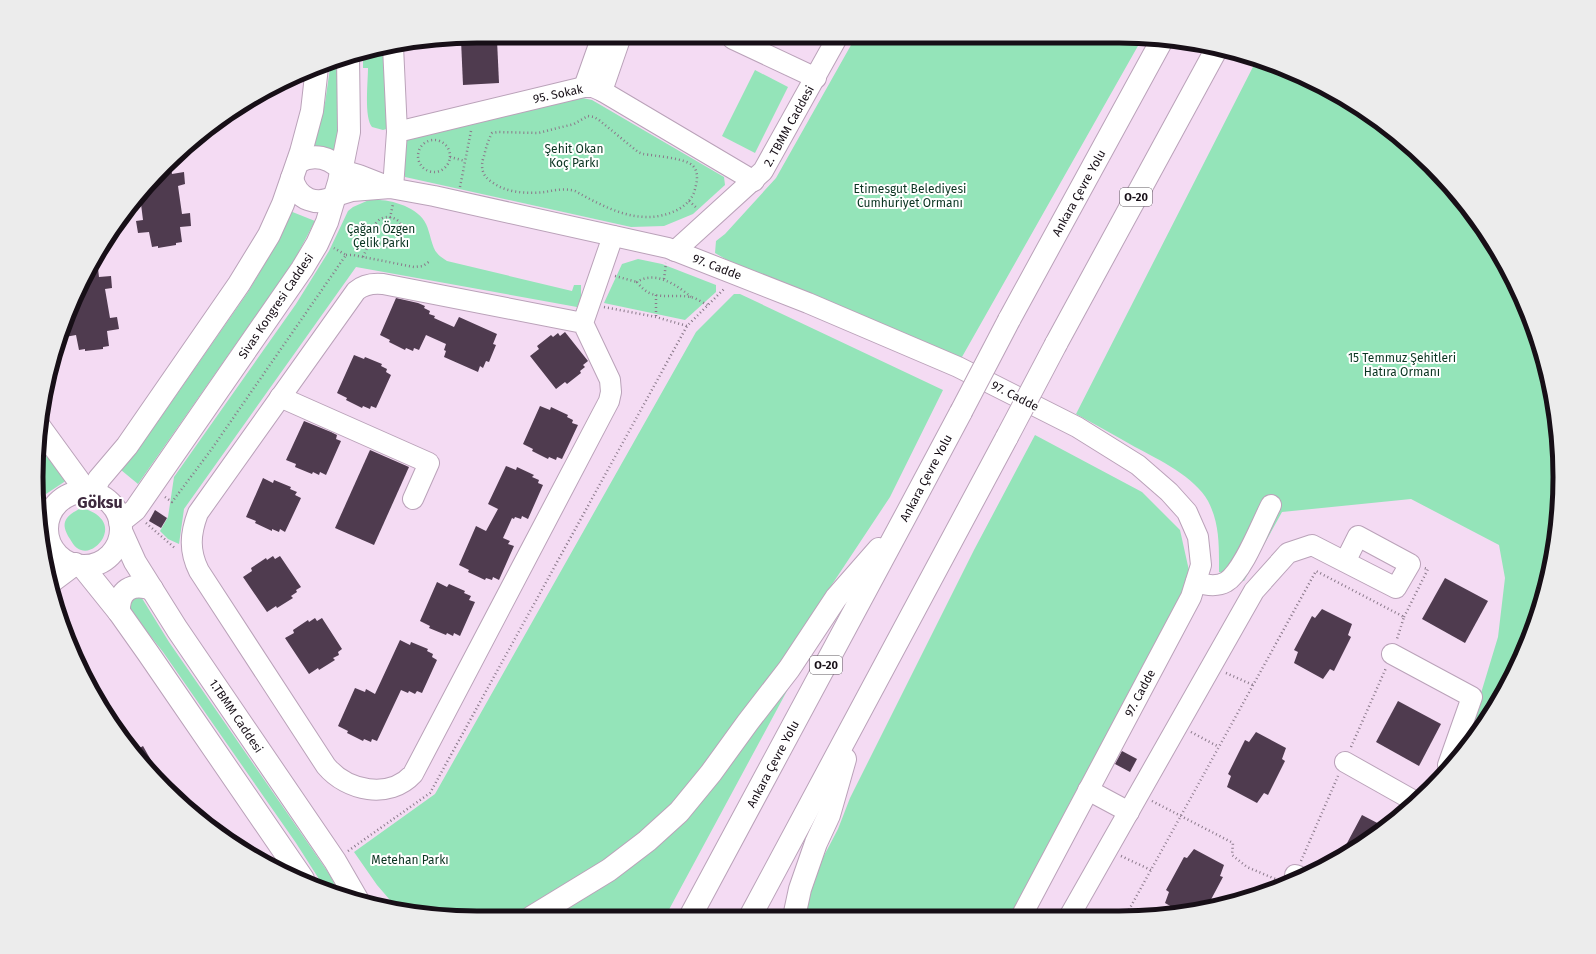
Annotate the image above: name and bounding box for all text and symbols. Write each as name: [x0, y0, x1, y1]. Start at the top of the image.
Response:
street label: 95. Sokak: [532, 82, 585, 106]
street label: 2. TBMM Caddesi: [761, 83, 817, 169]
park label: Şehit Okan Koç Parkı: [545, 142, 603, 170]
street label: Ankara Çevre Yolu: [1049, 147, 1109, 239]
park label: Etimesgut Belediyesi Cumhuriyet Ormanı: [854, 182, 966, 210]
road number: O-20: [1120, 188, 1152, 206]
park label: Çağan Özgen Çelik Parkı: [347, 220, 415, 250]
street label: Sivas Kongresi Caddesi: [236, 251, 316, 361]
street label: 97. Cadde: [690, 251, 744, 283]
park label: 15 Temmuz Şehitleri Hatıra Ormanı: [1348, 351, 1456, 379]
street label: 97. Cadde: [989, 378, 1041, 414]
street label: Ankara Çevre Yolu: [897, 432, 955, 524]
district label: Göksu: [77, 493, 123, 512]
road number: O-20: [810, 656, 842, 674]
street label: 97. Cadde: [1122, 667, 1158, 719]
street label: 1.TBMM Caddesi: [206, 677, 266, 755]
street label: Ankara Çevre Yolu: [744, 718, 802, 810]
park label: Metehan Parkı: [371, 853, 449, 867]

